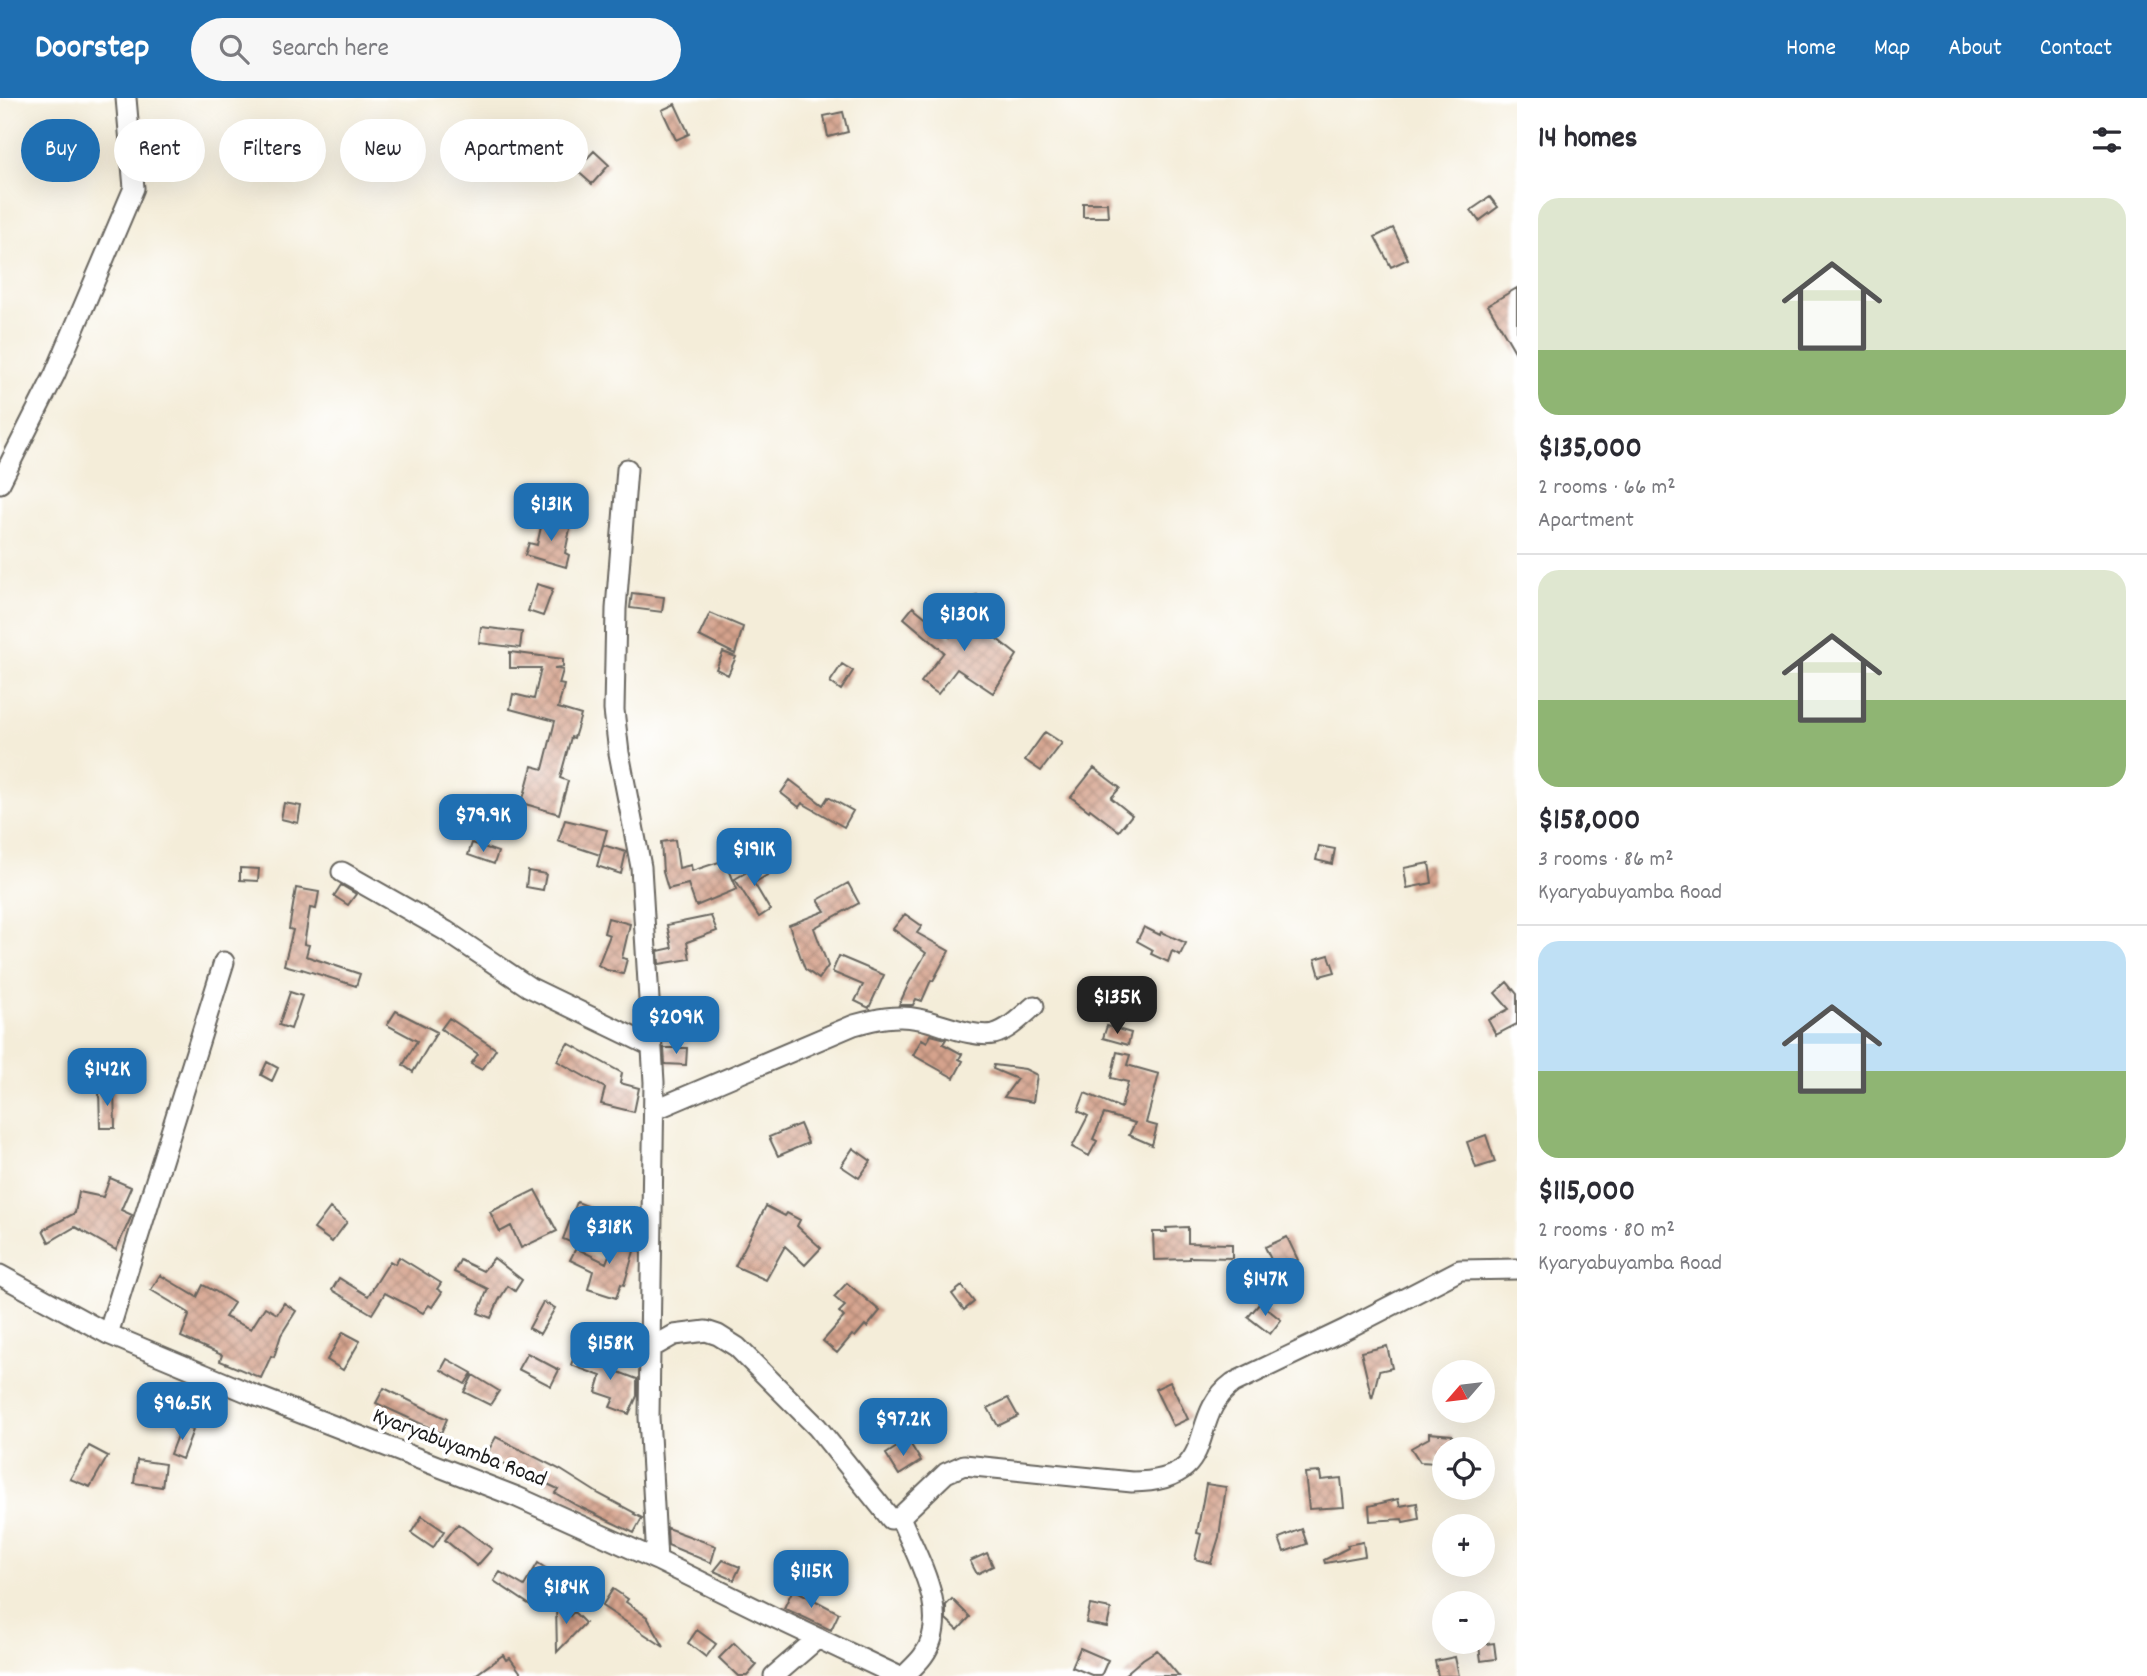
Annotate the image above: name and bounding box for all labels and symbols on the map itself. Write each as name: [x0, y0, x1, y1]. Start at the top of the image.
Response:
pin: $131K: [502, 484, 600, 543]
pin: $130K: [915, 594, 1013, 653]
pin: $79.9K: [426, 794, 540, 854]
pin: $191K: [705, 828, 803, 888]
pin: $135K: [1068, 976, 1166, 1036]
pin: $209K: [627, 996, 725, 1056]
pin: $142K: [58, 1048, 156, 1108]
pin: $318K: [560, 1206, 658, 1266]
pin: $147K: [1216, 1258, 1314, 1318]
pin: $158K: [561, 1322, 659, 1382]
north arrow: [1432, 1360, 1494, 1423]
pin: $96.5K: [125, 1382, 239, 1442]
pin: $97.2K: [846, 1398, 960, 1458]
street label: Kyaryabuyamba Road: [367, 1401, 551, 1497]
pin: $115K: [762, 1550, 860, 1610]
pin: $184K: [517, 1566, 615, 1626]

